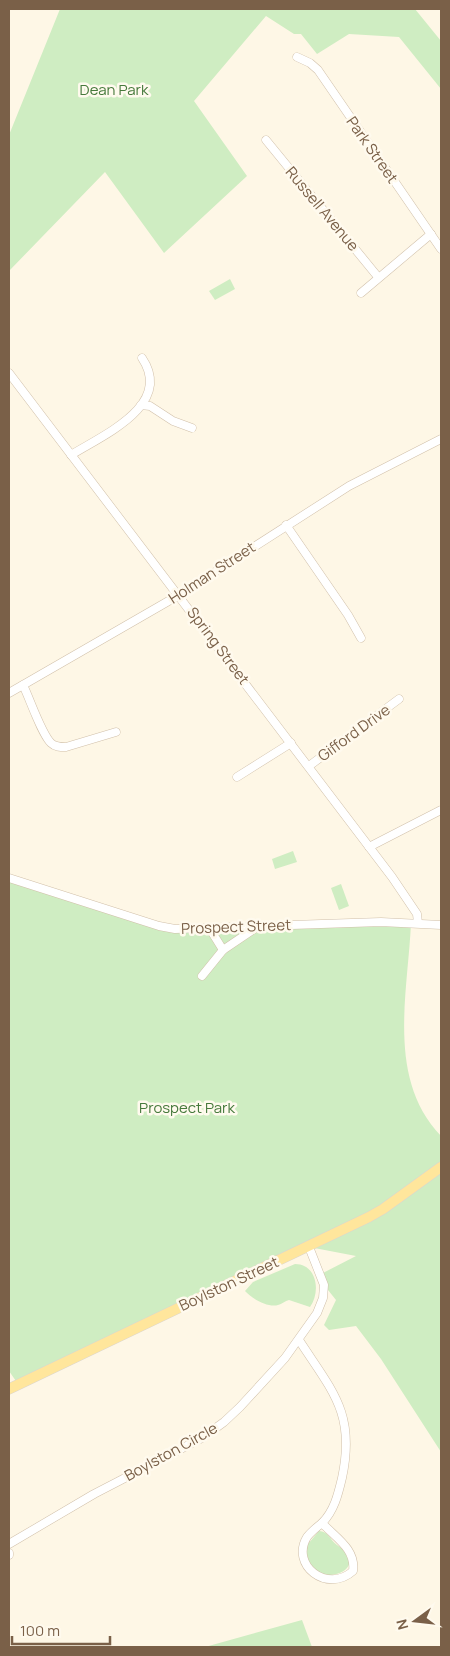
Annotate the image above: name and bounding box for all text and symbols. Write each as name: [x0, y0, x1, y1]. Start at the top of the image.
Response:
park label: Dean Park: [80, 79, 149, 100]
street label: Park Street: [342, 112, 403, 187]
street label: Russell Avenue: [281, 162, 364, 256]
street label: Holman Street: [164, 537, 259, 609]
street label: Spring Street: [182, 603, 254, 689]
street label: Gifford Drive: [313, 699, 394, 766]
street label: Prospect Street: [181, 914, 291, 939]
park label: Prospect Park: [139, 1097, 235, 1118]
street label: Boylston Street: [176, 1251, 282, 1316]
street label: Boylston Circle: [120, 1417, 221, 1486]
north arrow: [390, 1596, 440, 1646]
scale bar: [12, 1614, 110, 1646]
text: N: [391, 1617, 412, 1632]
text: 100 m: [20, 1620, 60, 1641]

